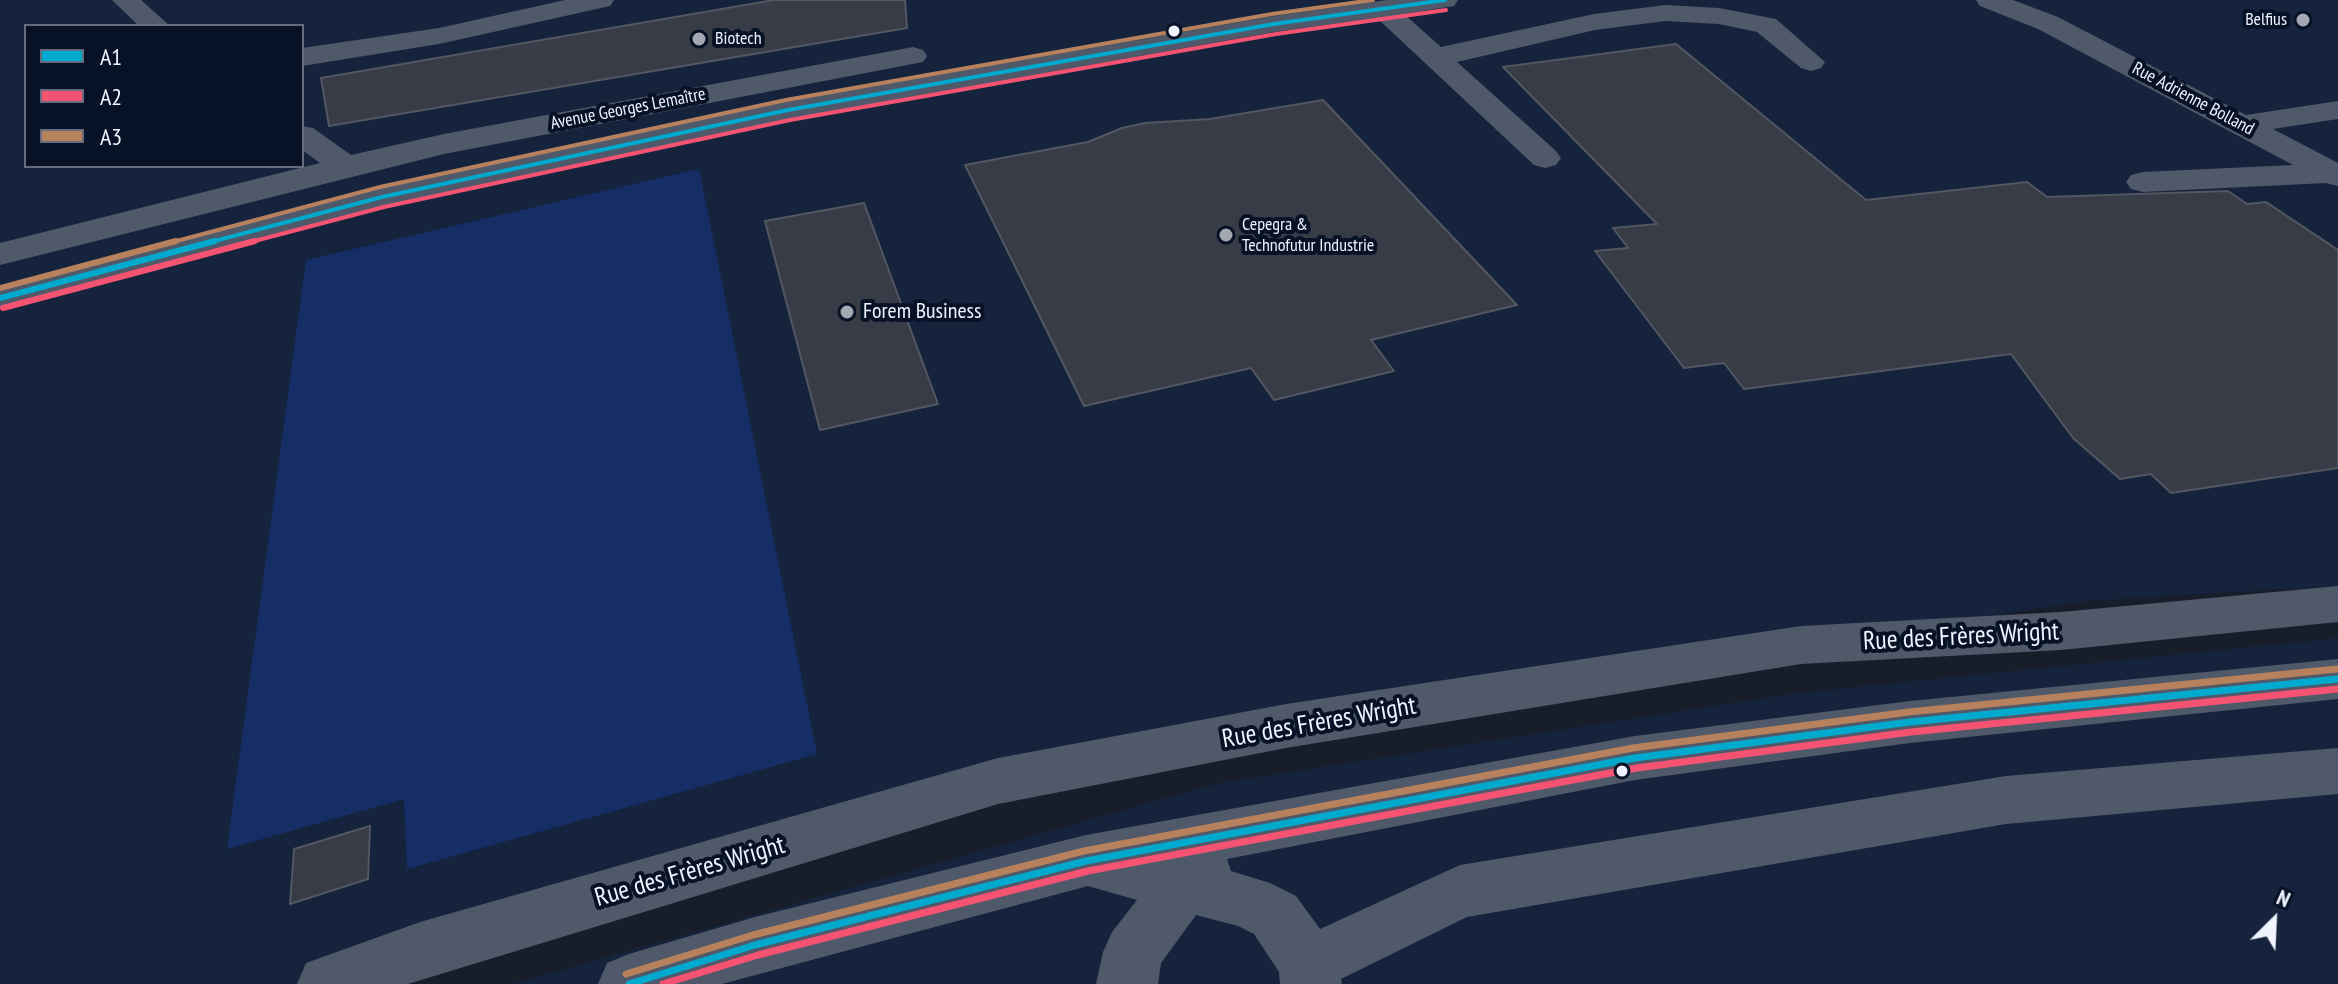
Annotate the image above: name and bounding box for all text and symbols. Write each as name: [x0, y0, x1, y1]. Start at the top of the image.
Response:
place label: Belfius: [2245, 9, 2287, 31]
marker: Belfius: [2294, 11, 2312, 29]
unlabelled marker: [1166, 23, 1182, 39]
legend: [24, 24, 304, 168]
place label: Biotech: [715, 28, 762, 50]
marker: Biotech: [690, 30, 708, 48]
text: A1: [100, 41, 122, 72]
street label: Rue Adrienne Bolland: [2128, 58, 2258, 140]
text: A2: [100, 81, 122, 112]
street label: Avenue Georges Lemaître: [549, 83, 707, 135]
text: A3: [100, 121, 122, 152]
place label: Cepegra & Technofutur Industrie: [1242, 214, 1374, 256]
marker: Cepegra & Technofutur Industrie: [1217, 226, 1235, 244]
place label: Forem Business: [863, 299, 981, 325]
marker: Forem Business: [838, 303, 856, 321]
street label: Rue des Frères Wright: [1862, 616, 2060, 658]
street label: Rue des Frères Wright: [1220, 691, 1418, 755]
unlabelled marker: [1614, 763, 1630, 779]
street label: Rue des Frères Wright: [591, 830, 789, 914]
north arrow: [2234, 880, 2314, 960]
text: N: [2273, 883, 2295, 913]

